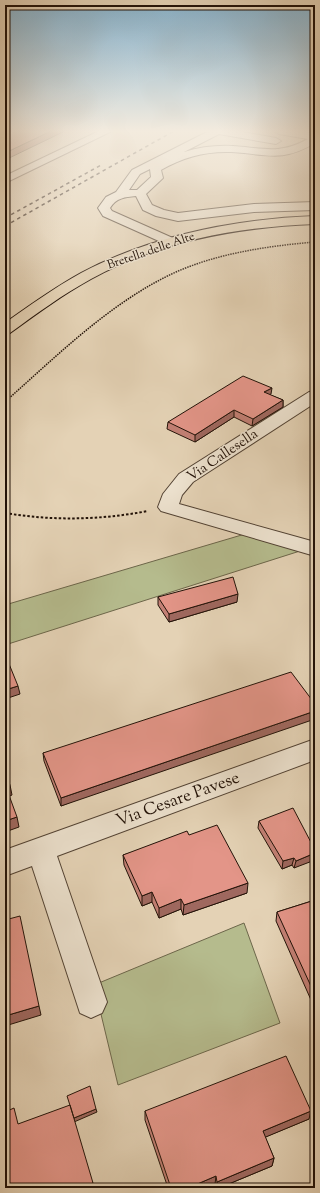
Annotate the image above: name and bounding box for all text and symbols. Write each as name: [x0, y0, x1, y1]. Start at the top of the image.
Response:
street label: Bretella delle Alte: [105, 227, 198, 274]
street label: Via Callesella: [183, 425, 263, 487]
street label: Via Cesare Pavese: [113, 766, 243, 834]

